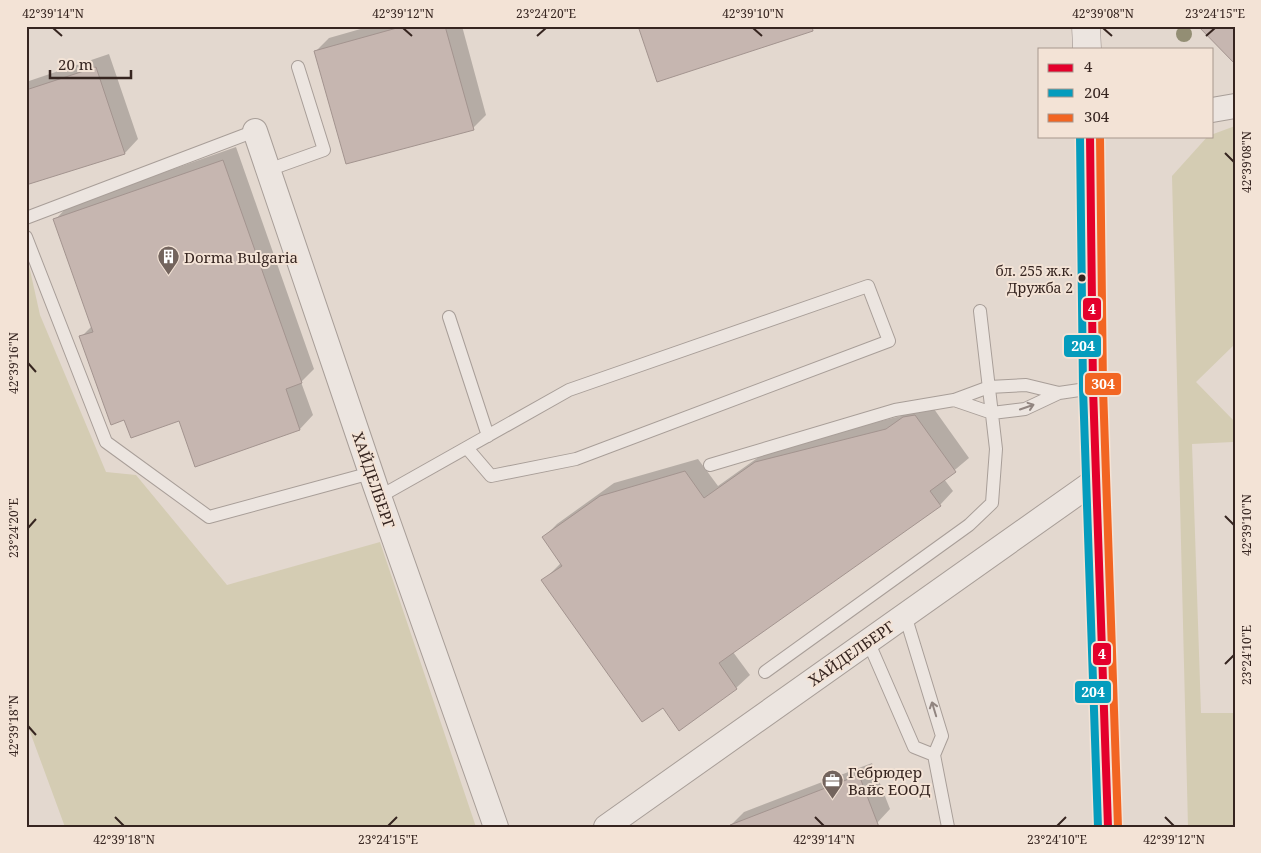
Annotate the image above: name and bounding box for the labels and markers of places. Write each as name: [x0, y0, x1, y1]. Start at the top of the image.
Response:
building icon: Dorma Bulgaria: [156, 245, 180, 276]
place label: Dorma Bulgaria: [184, 247, 298, 267]
place label: бл. 255 ж.к. Дружба 2: [996, 261, 1073, 297]
marker: бл. 255 ж.к. Дружба 2: [1077, 273, 1087, 283]
place label: Гебрюдер Вайс ЕООД: [848, 762, 931, 799]
office icon: Гебрюдер Вайс ЕООД: [820, 769, 844, 800]

